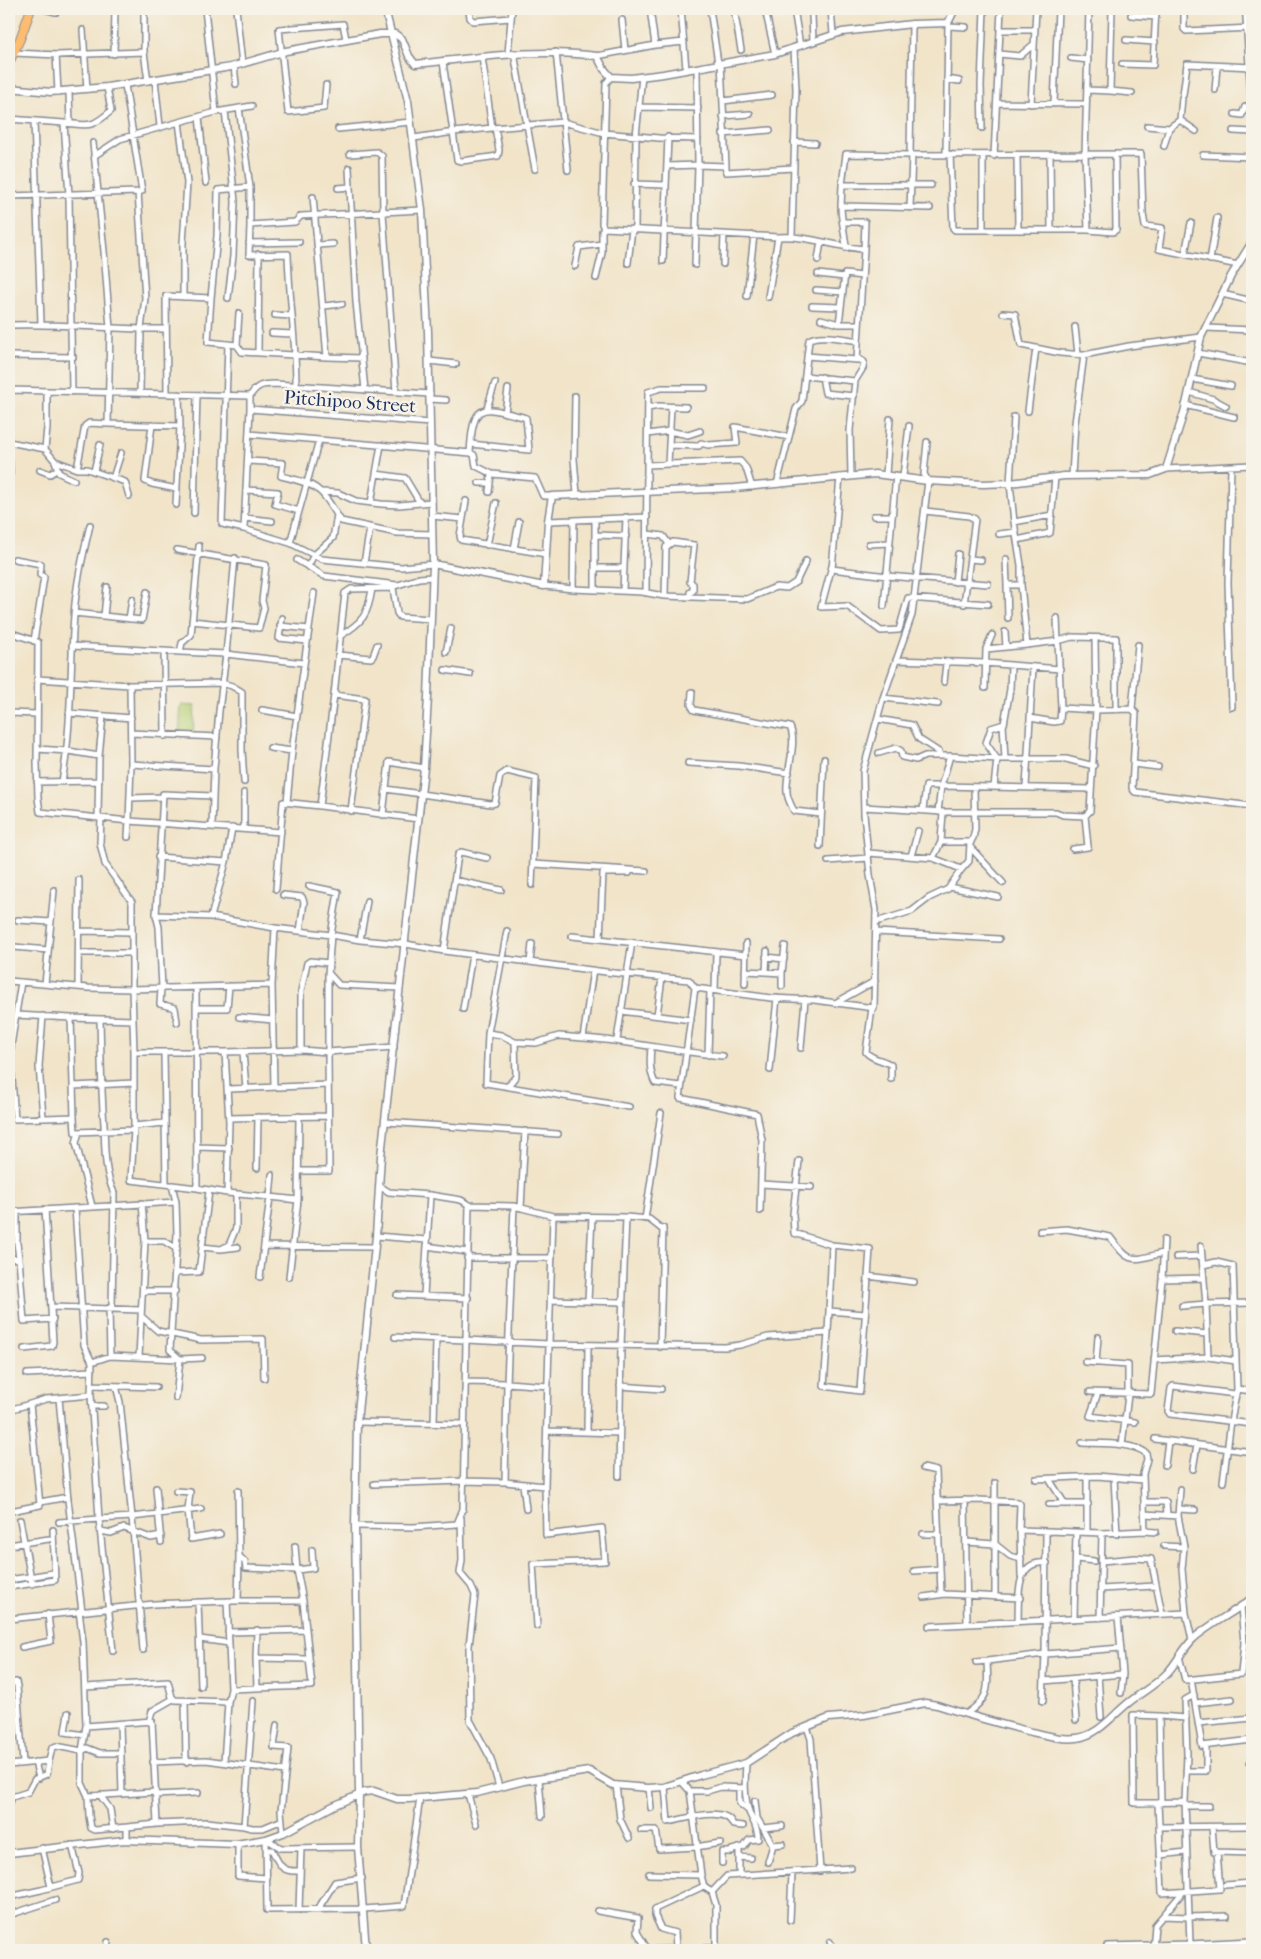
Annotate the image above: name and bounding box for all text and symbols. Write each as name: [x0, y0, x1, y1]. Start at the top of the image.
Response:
street label: Pitchipoo Street: [283, 386, 417, 418]

